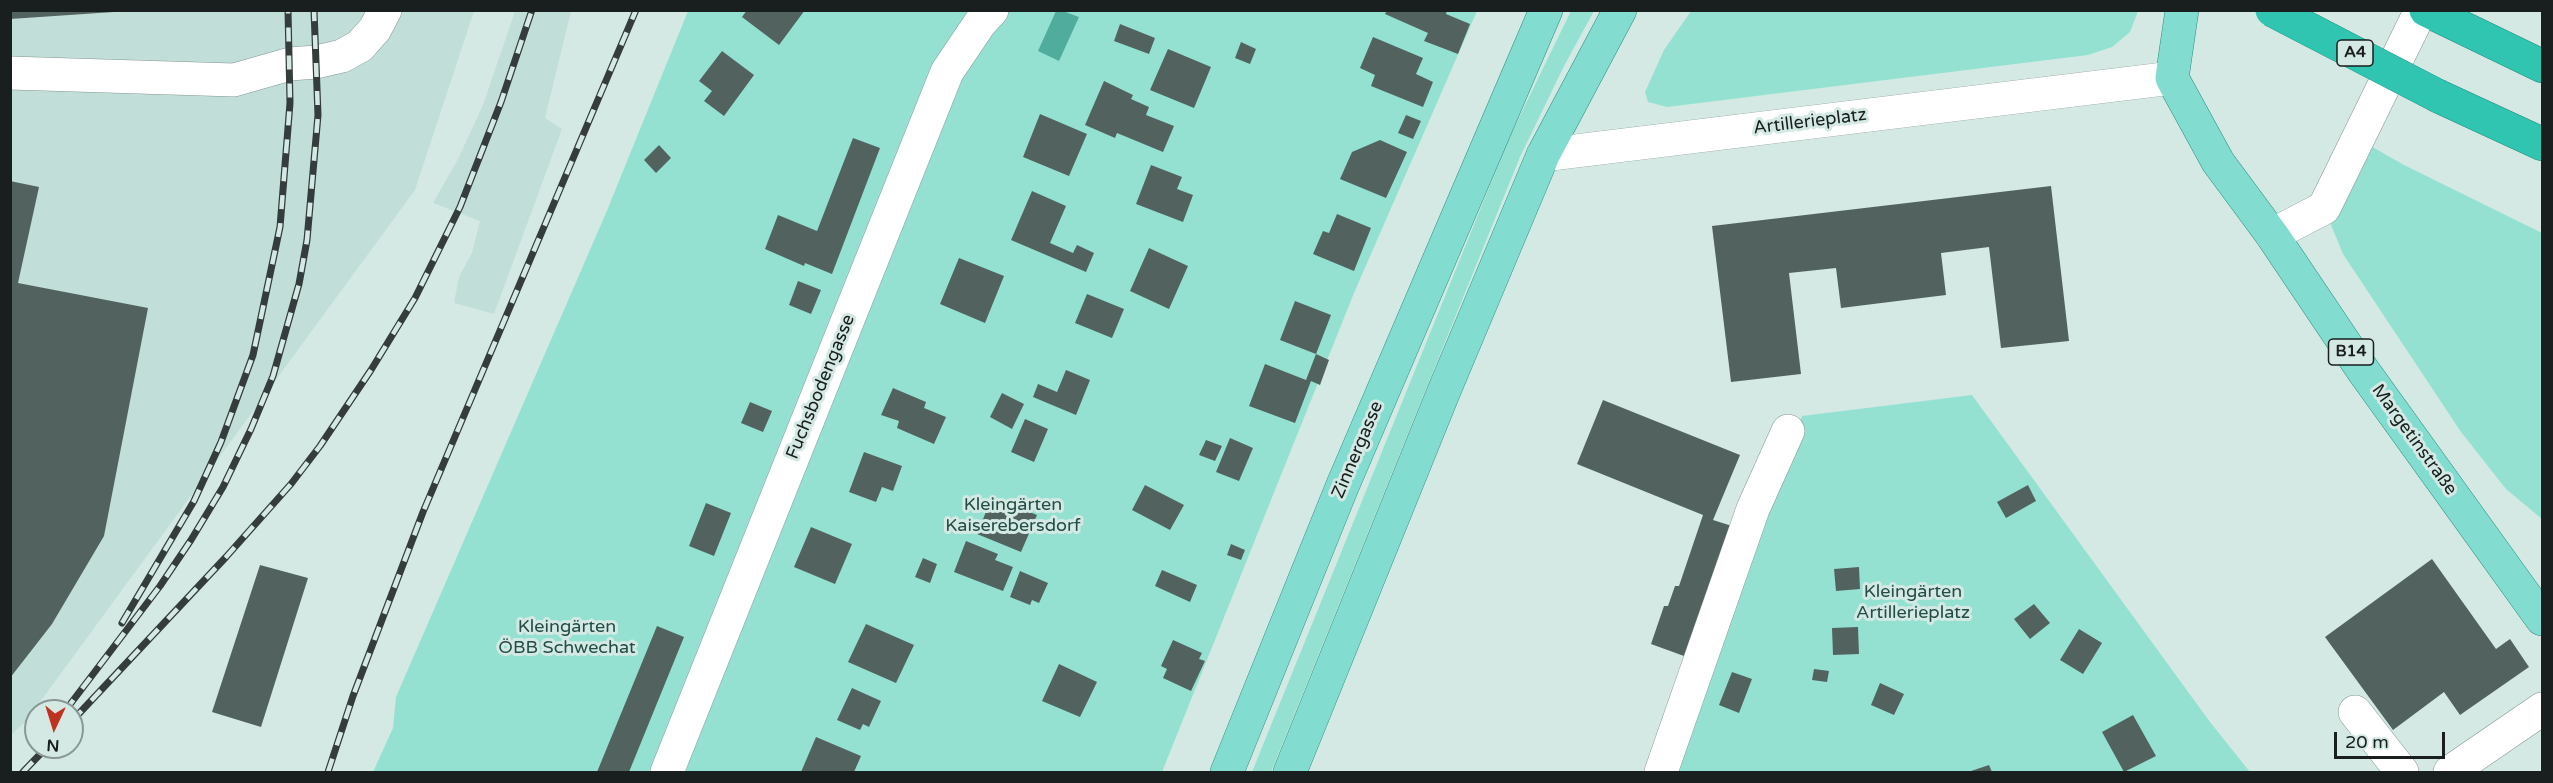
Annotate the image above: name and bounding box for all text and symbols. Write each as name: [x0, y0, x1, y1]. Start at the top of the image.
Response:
road number: A4: [2337, 40, 2373, 66]
street label: Artillerieplatz: [1752, 104, 1868, 140]
street label: Fuchsbodengasse: [782, 311, 860, 463]
road number: B14: [2328, 339, 2374, 365]
street label: Margetinstraße: [2367, 380, 2461, 500]
street label: Zinnergasse: [1328, 398, 1388, 502]
park label: Kleingärten Kaiserebersdorf: [945, 494, 1081, 536]
park label: Kleingärten Artillerieplatz: [1856, 581, 1970, 624]
park label: Kleingärten ÖBB Schwechat: [498, 616, 636, 658]
north arrow: [24, 699, 84, 759]
scale bar: [2337, 720, 2448, 758]
text: 20 m: [2345, 731, 2389, 753]
text: N: [46, 735, 60, 755]

